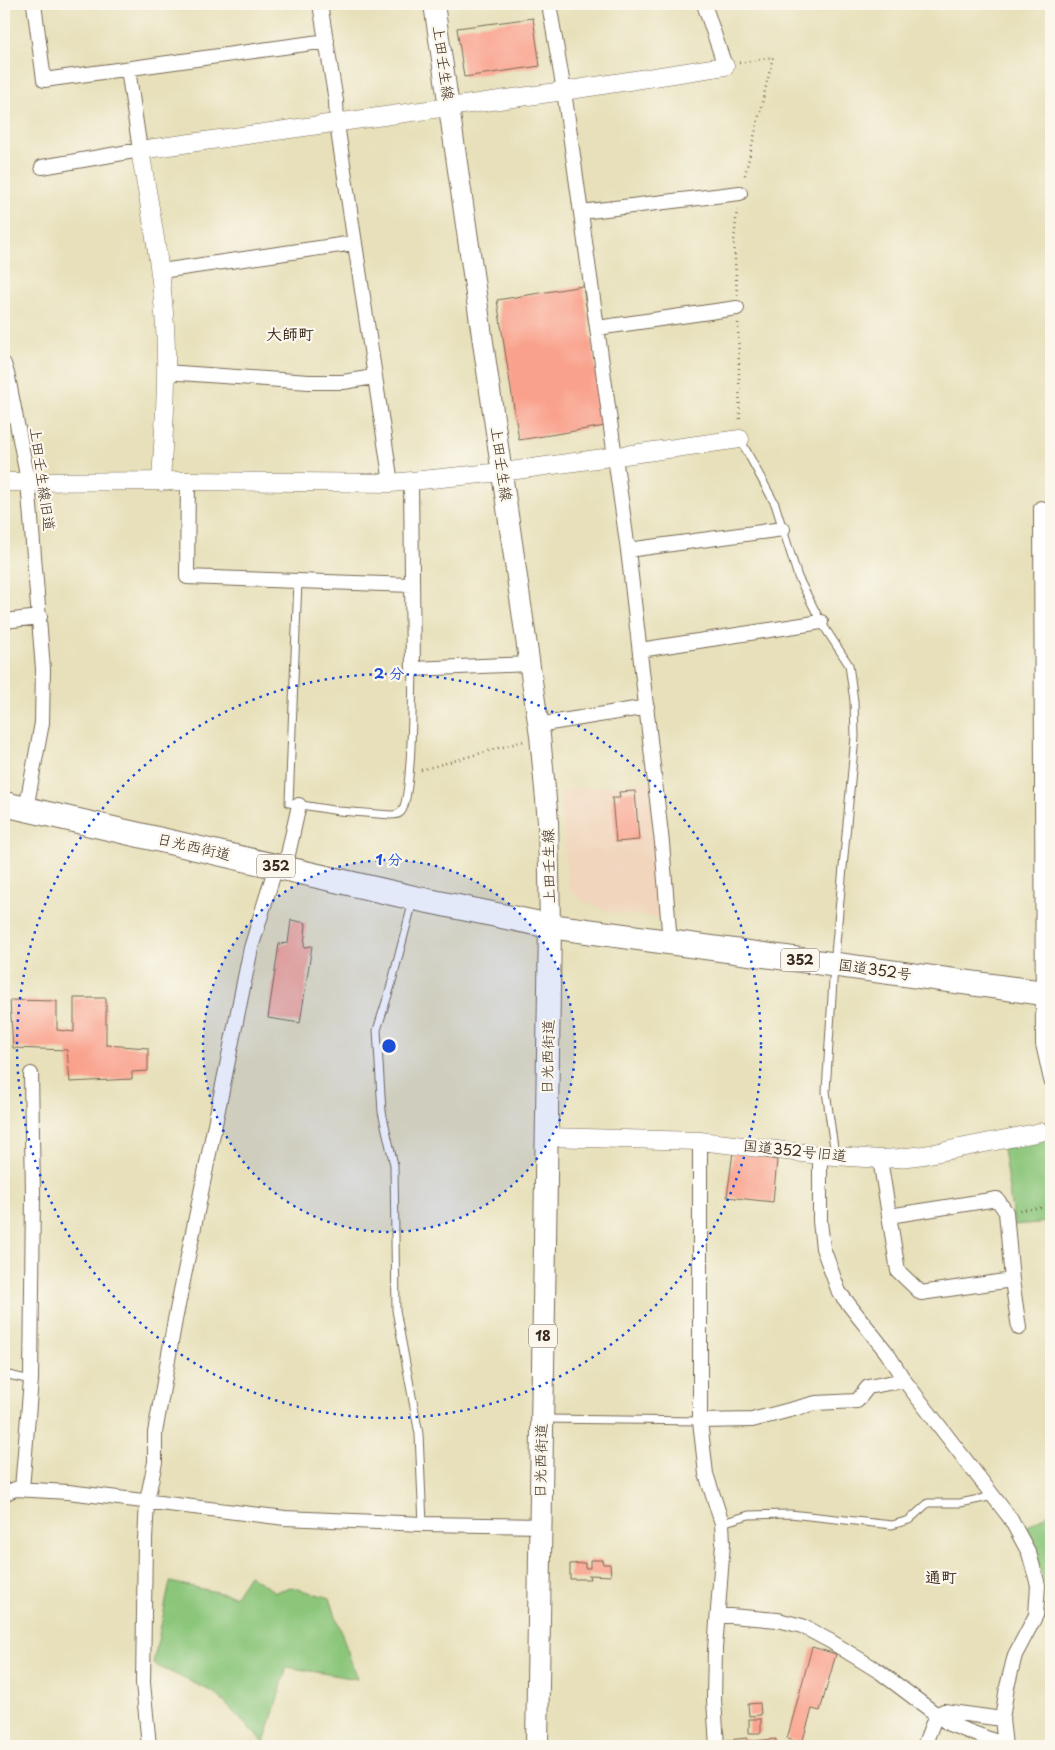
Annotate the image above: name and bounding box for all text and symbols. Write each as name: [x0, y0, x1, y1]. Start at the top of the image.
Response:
street label: 上田壬生線: [428, 24, 461, 102]
district label: 大師町: [266, 321, 314, 345]
street label: 上田壬生線旧道: [25, 425, 62, 532]
street label: 上田壬生線: [486, 425, 519, 503]
text: 2 分: [374, 661, 404, 684]
street label: 日光西街道: [155, 826, 233, 865]
street label: 上田壬生線: [535, 828, 560, 904]
text: 1 分: [376, 847, 403, 870]
road number: 352: [257, 854, 295, 878]
road number: 352: [781, 948, 819, 972]
street label: 国道352号: [837, 952, 914, 985]
street label: 日光西街道: [534, 1019, 559, 1095]
centre of rings: [380, 1037, 398, 1055]
street label: 国道352号旧道: [742, 1133, 848, 1166]
road number: 18: [529, 1324, 557, 1348]
street label: 日光西街道: [527, 1423, 552, 1499]
district label: 通町: [925, 1564, 957, 1588]

